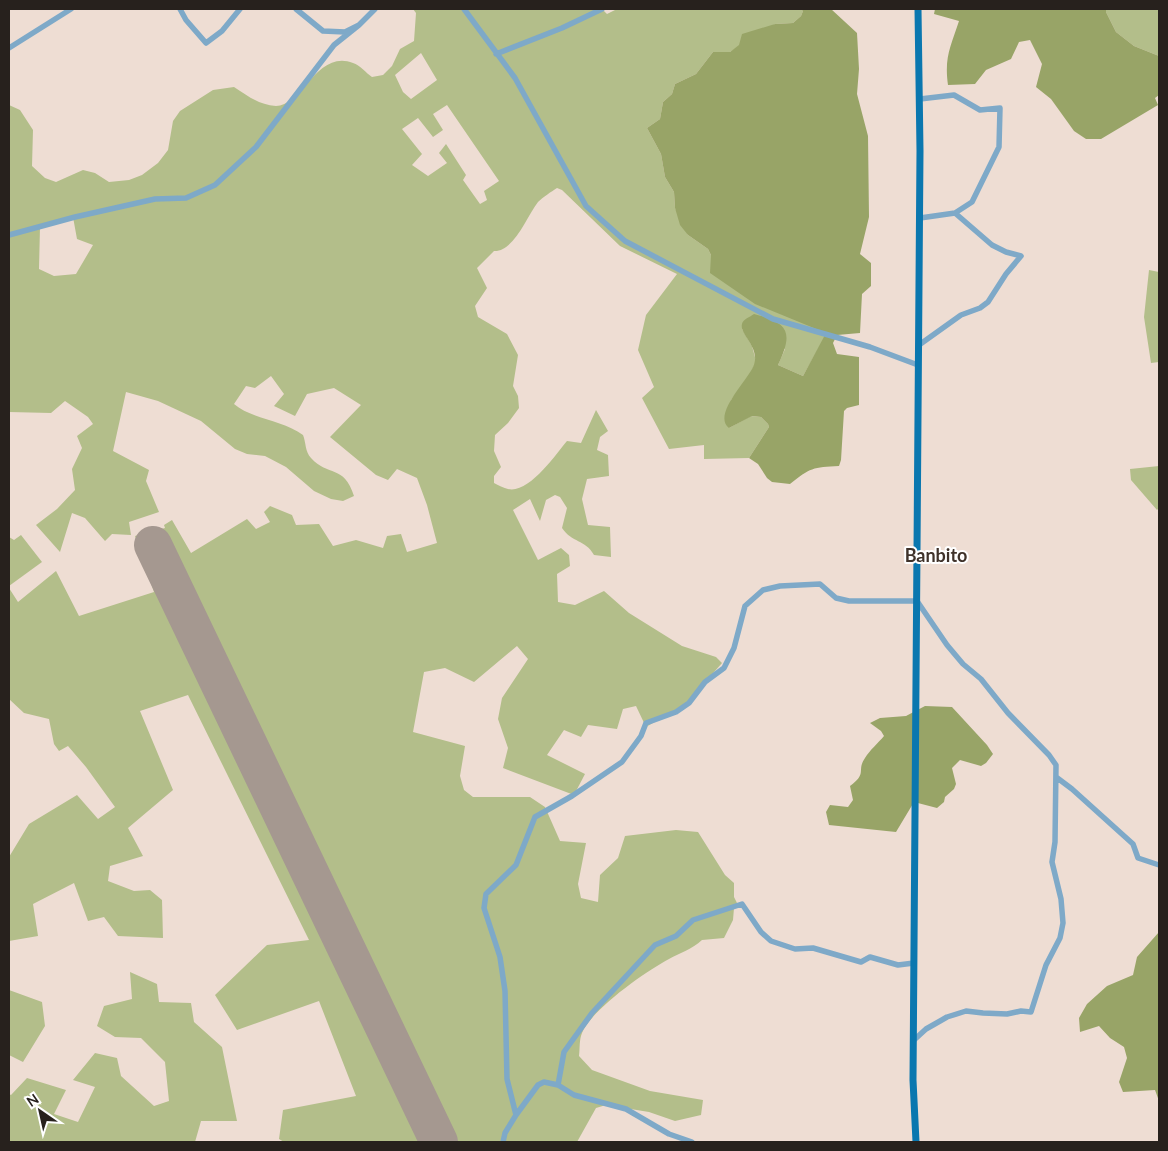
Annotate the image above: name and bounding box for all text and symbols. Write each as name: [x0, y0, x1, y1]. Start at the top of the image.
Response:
district label: Banbito: [905, 544, 967, 566]
north arrow: [15, 1086, 65, 1136]
text: N: [23, 1090, 42, 1110]

